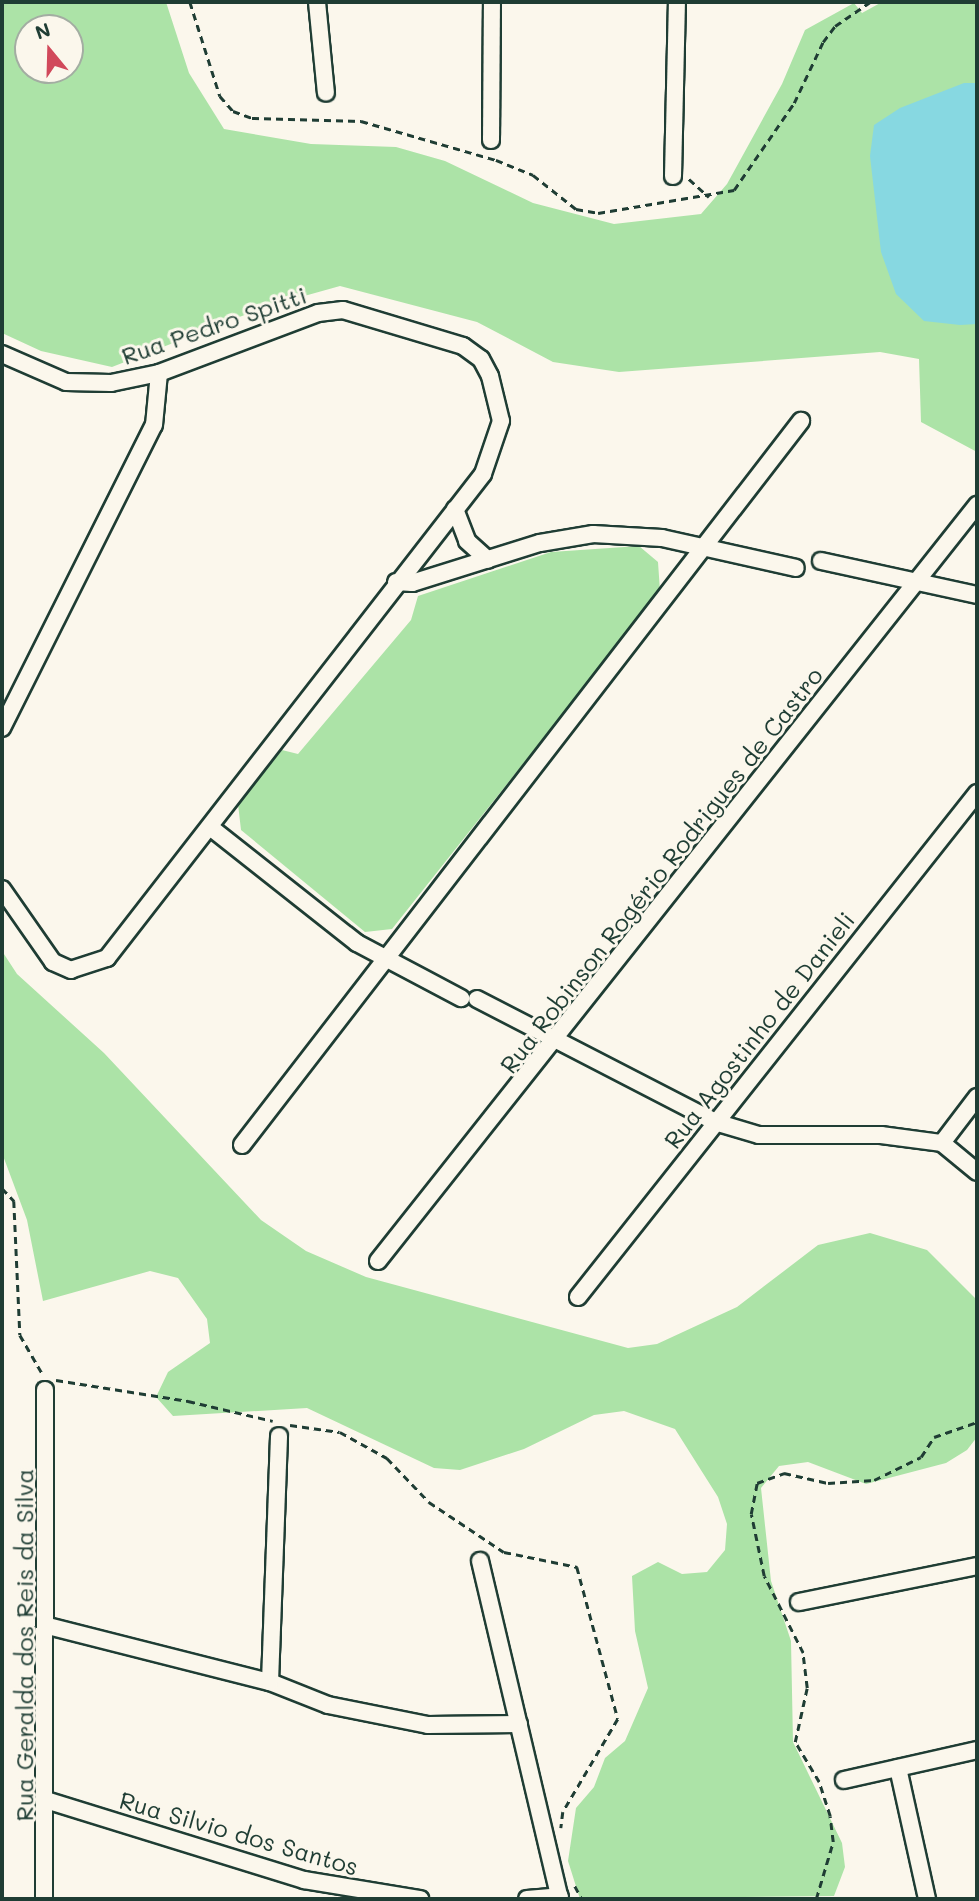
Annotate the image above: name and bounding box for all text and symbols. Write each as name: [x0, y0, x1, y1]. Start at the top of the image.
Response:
north arrow: [14, 14, 84, 84]
text: N: [32, 16, 54, 45]
street label: Rua Pedro Spitti: [118, 280, 310, 370]
street label: Rua Robinson Rogério Rodrigues de Castro: [494, 661, 828, 1079]
street label: Rua Agostinho de Danieli: [658, 906, 860, 1154]
street label: Rua Geralda dos Reis da Silva: [10, 1469, 38, 1821]
street label: Rua Silvio dos Santos: [116, 1785, 362, 1881]

